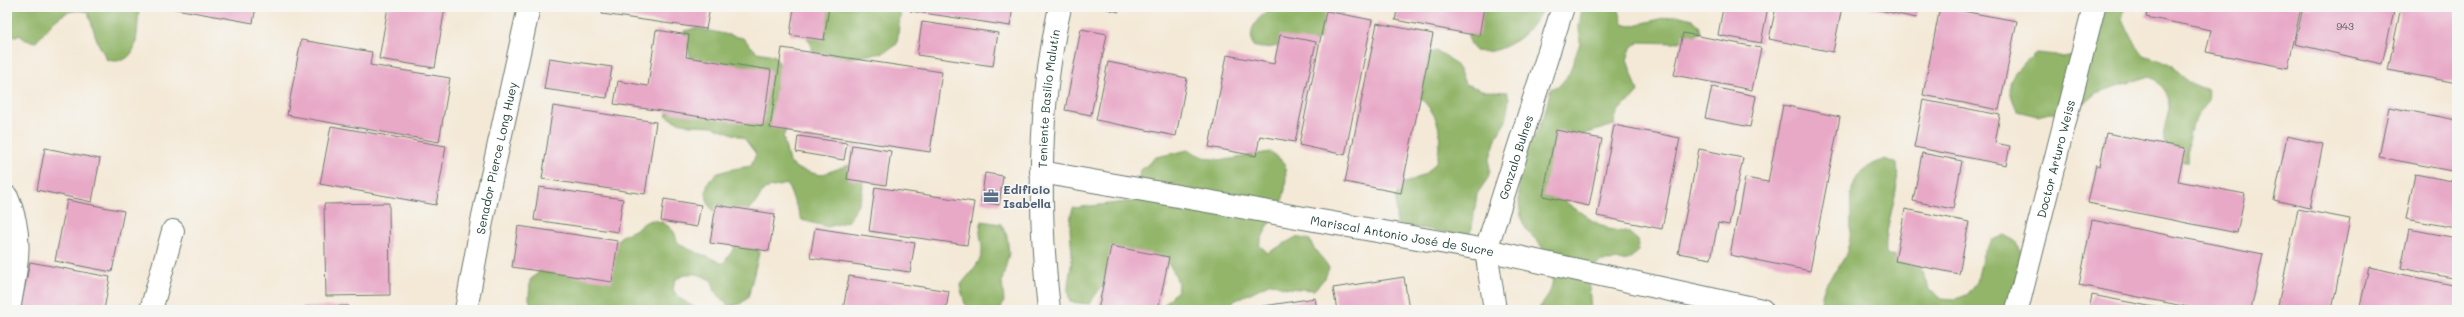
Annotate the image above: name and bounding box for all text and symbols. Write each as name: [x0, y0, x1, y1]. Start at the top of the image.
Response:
house number: 943: [2336, 19, 2354, 33]
street label: Teniente Basilio Malutín: [1034, 28, 1063, 168]
street label: Senador Pierce Long Huey: [472, 80, 520, 235]
street label: Doctor Arturo Weiss: [2033, 98, 2078, 220]
street label: Gonzalo Bulnes: [1495, 113, 1536, 201]
place label: Edificio Isabella: [1003, 181, 1051, 211]
office icon: Edificio Isabella: [982, 187, 1000, 205]
street label: Mariscal Antonio José de Sucre: [1309, 211, 1496, 260]

